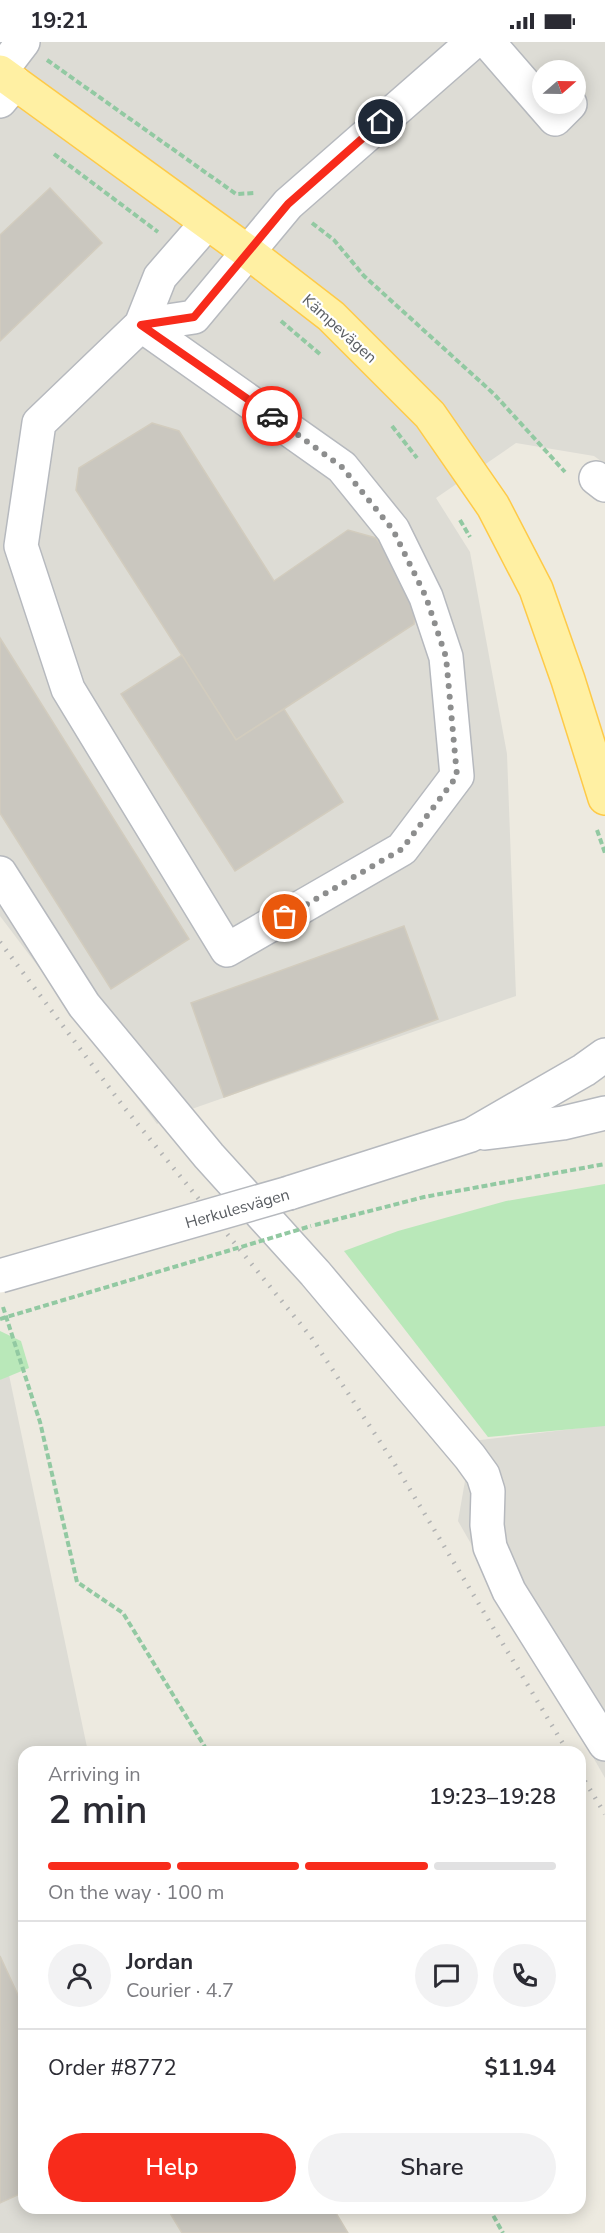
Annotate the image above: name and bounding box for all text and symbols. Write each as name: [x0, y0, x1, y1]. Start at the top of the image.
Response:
text: 19:21: [30, 6, 88, 36]
north arrow: [532, 60, 586, 114]
map controls: [532, 60, 586, 114]
pin: [355, 96, 406, 147]
icon: home: [364, 105, 397, 138]
street label: Kämpevägen: [297, 289, 381, 368]
courier: [242, 386, 302, 446]
icon: car: [256, 400, 289, 433]
pin: [259, 891, 310, 942]
icon: bag: [268, 900, 301, 933]
street label: Herkulesvägen: [183, 1184, 292, 1234]
text: Arriving in: [48, 1761, 141, 1788]
text: 19:23–19:28: [429, 1782, 556, 1812]
text: 2 min: [48, 1784, 147, 1837]
text: On the way · 100 m: [48, 1879, 224, 1906]
button: person: [48, 1944, 111, 2007]
button: chat: [415, 1944, 478, 2007]
button: phone: [493, 1944, 556, 2007]
text: Jordan: [126, 1947, 193, 1977]
text: Courier · 4.7: [126, 1977, 234, 2004]
text: Order #8772: [48, 2053, 177, 2083]
text: $11.94: [485, 2053, 556, 2083]
button: Help: [48, 2133, 296, 2202]
button: Share: [308, 2133, 556, 2202]

